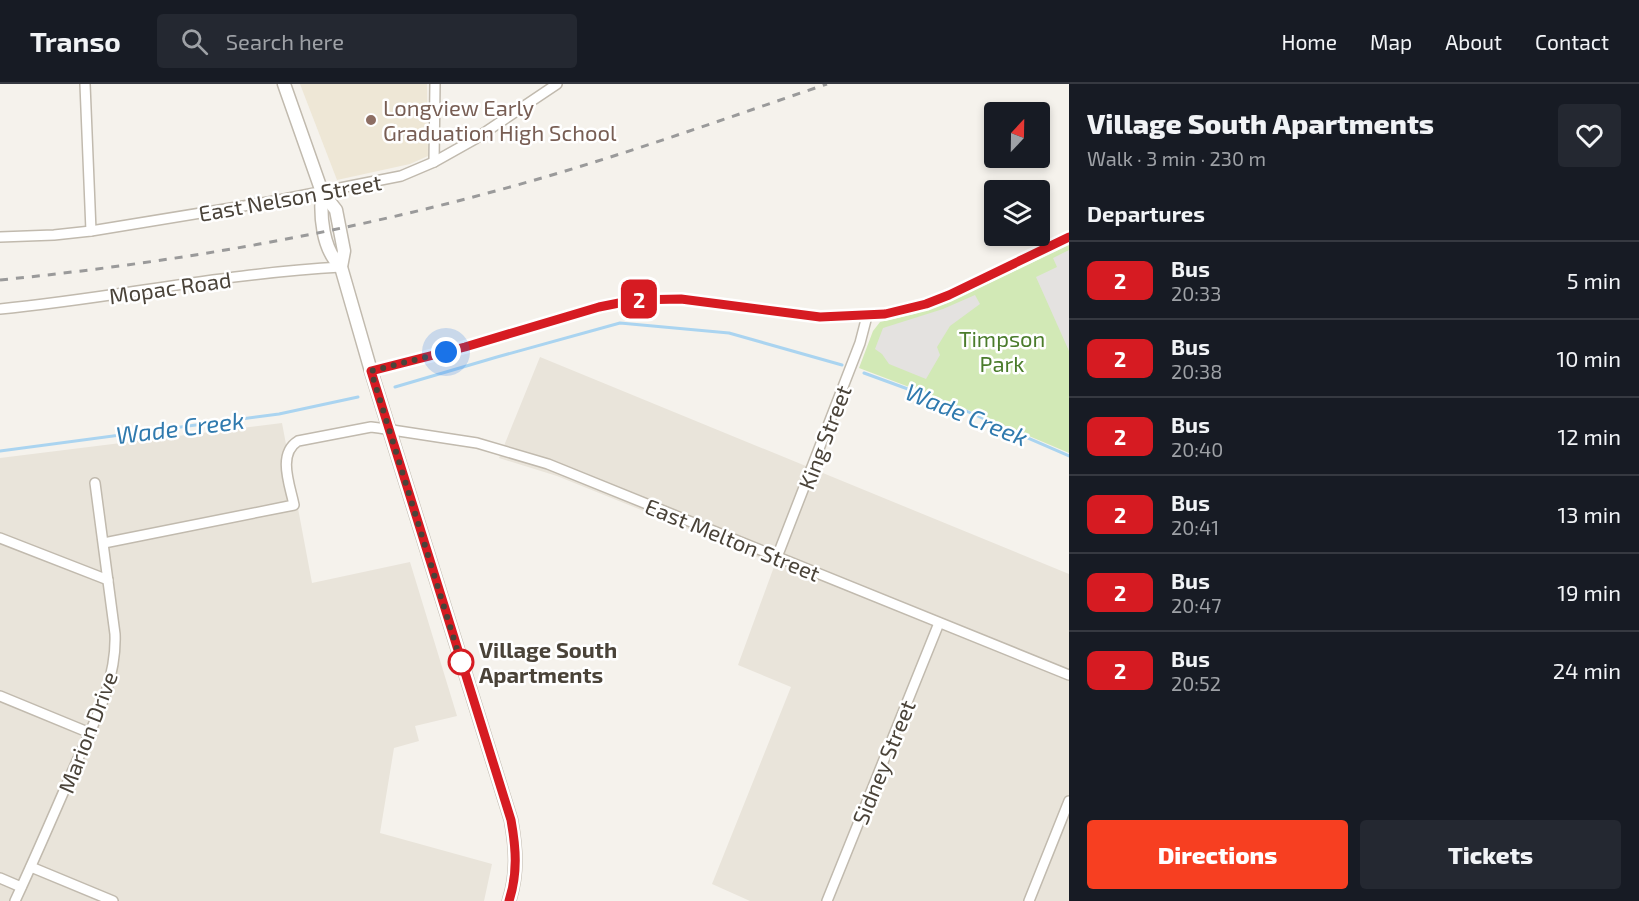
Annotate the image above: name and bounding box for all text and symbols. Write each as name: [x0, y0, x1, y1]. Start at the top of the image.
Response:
search box: [157, 14, 577, 68]
text: Transo: [30, 24, 121, 58]
icon: search: [178, 25, 211, 58]
text: Search here: [226, 28, 344, 54]
text: Home: [1281, 29, 1337, 54]
text: Map: [1370, 29, 1412, 54]
text: About: [1445, 29, 1502, 54]
text: Contact: [1535, 29, 1609, 54]
place label: Longview Early Graduation High School: [383, 94, 617, 145]
north arrow: [984, 102, 1050, 168]
map controls: [984, 102, 1050, 246]
button: heart: [1558, 104, 1621, 167]
text: Village South Apartments: [1087, 106, 1434, 140]
marker: Longview Early Graduation High School: [364, 113, 378, 127]
text: Walk · 3 min · 230 m: [1087, 146, 1266, 170]
street label: East Nelson Street: [197, 168, 383, 226]
button: layers: [984, 180, 1050, 246]
text: Departures: [1087, 200, 1205, 226]
text: Bus: [1171, 255, 1210, 281]
street label: Mopac Road: [107, 266, 233, 308]
text: 5 min: [1567, 267, 1621, 293]
text: 2: [1114, 268, 1126, 293]
line badge: 2: [620, 280, 658, 318]
text: 20:33: [1171, 281, 1221, 305]
text: 2: [633, 287, 645, 312]
park label: Timpson Park: [959, 325, 1045, 376]
text: Bus: [1171, 333, 1210, 359]
your location: [431, 337, 461, 367]
text: 10 min: [1557, 345, 1621, 371]
text: 2: [1114, 346, 1126, 371]
text: 20:38: [1171, 359, 1222, 383]
water label: Wade Creek: [902, 376, 1032, 452]
street label: King Street: [792, 381, 856, 493]
water label: Wade Creek: [114, 405, 246, 449]
text: Bus: [1171, 411, 1210, 437]
text: 12 min: [1557, 423, 1621, 449]
text: 2: [1114, 424, 1126, 449]
text: 20:40: [1171, 437, 1223, 461]
text: Bus: [1171, 489, 1210, 515]
street label: East Melton Street: [642, 492, 824, 586]
text: 13 min: [1558, 501, 1621, 527]
text: 2: [1114, 502, 1126, 527]
text: 20:41: [1171, 515, 1219, 539]
text: Bus: [1171, 567, 1210, 593]
text: 19 min: [1557, 579, 1621, 605]
text: 2: [1114, 580, 1126, 605]
text: 20:47: [1171, 593, 1222, 617]
place label: Village South Apartments: [479, 636, 617, 687]
text: Bus: [1171, 645, 1210, 671]
marker: Village South Apartments: [448, 649, 474, 675]
text: 24 min: [1553, 657, 1621, 683]
text: 2: [1114, 658, 1126, 683]
street label: Marion Drive: [52, 668, 122, 796]
text: 20:52: [1171, 671, 1221, 695]
street label: Sidney Street: [846, 696, 920, 828]
button: Directions: [1087, 820, 1348, 889]
button: Tickets: [1360, 820, 1621, 889]

